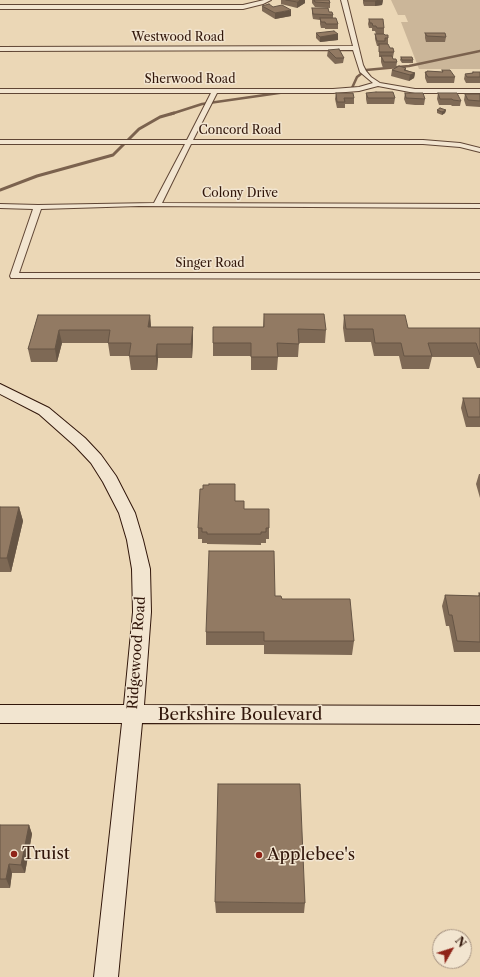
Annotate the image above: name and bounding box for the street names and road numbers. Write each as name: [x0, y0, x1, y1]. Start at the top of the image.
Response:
street label: Westwood Road: [132, 31, 224, 45]
street label: Sherwood Road: [145, 73, 235, 87]
street label: Concord Road: [199, 124, 281, 138]
street label: Colony Drive: [202, 187, 278, 201]
street label: Singer Road: [175, 257, 245, 271]
street label: Ridgewood Road: [125, 596, 149, 710]
street label: Berkshire Boulevard: [158, 705, 322, 725]

